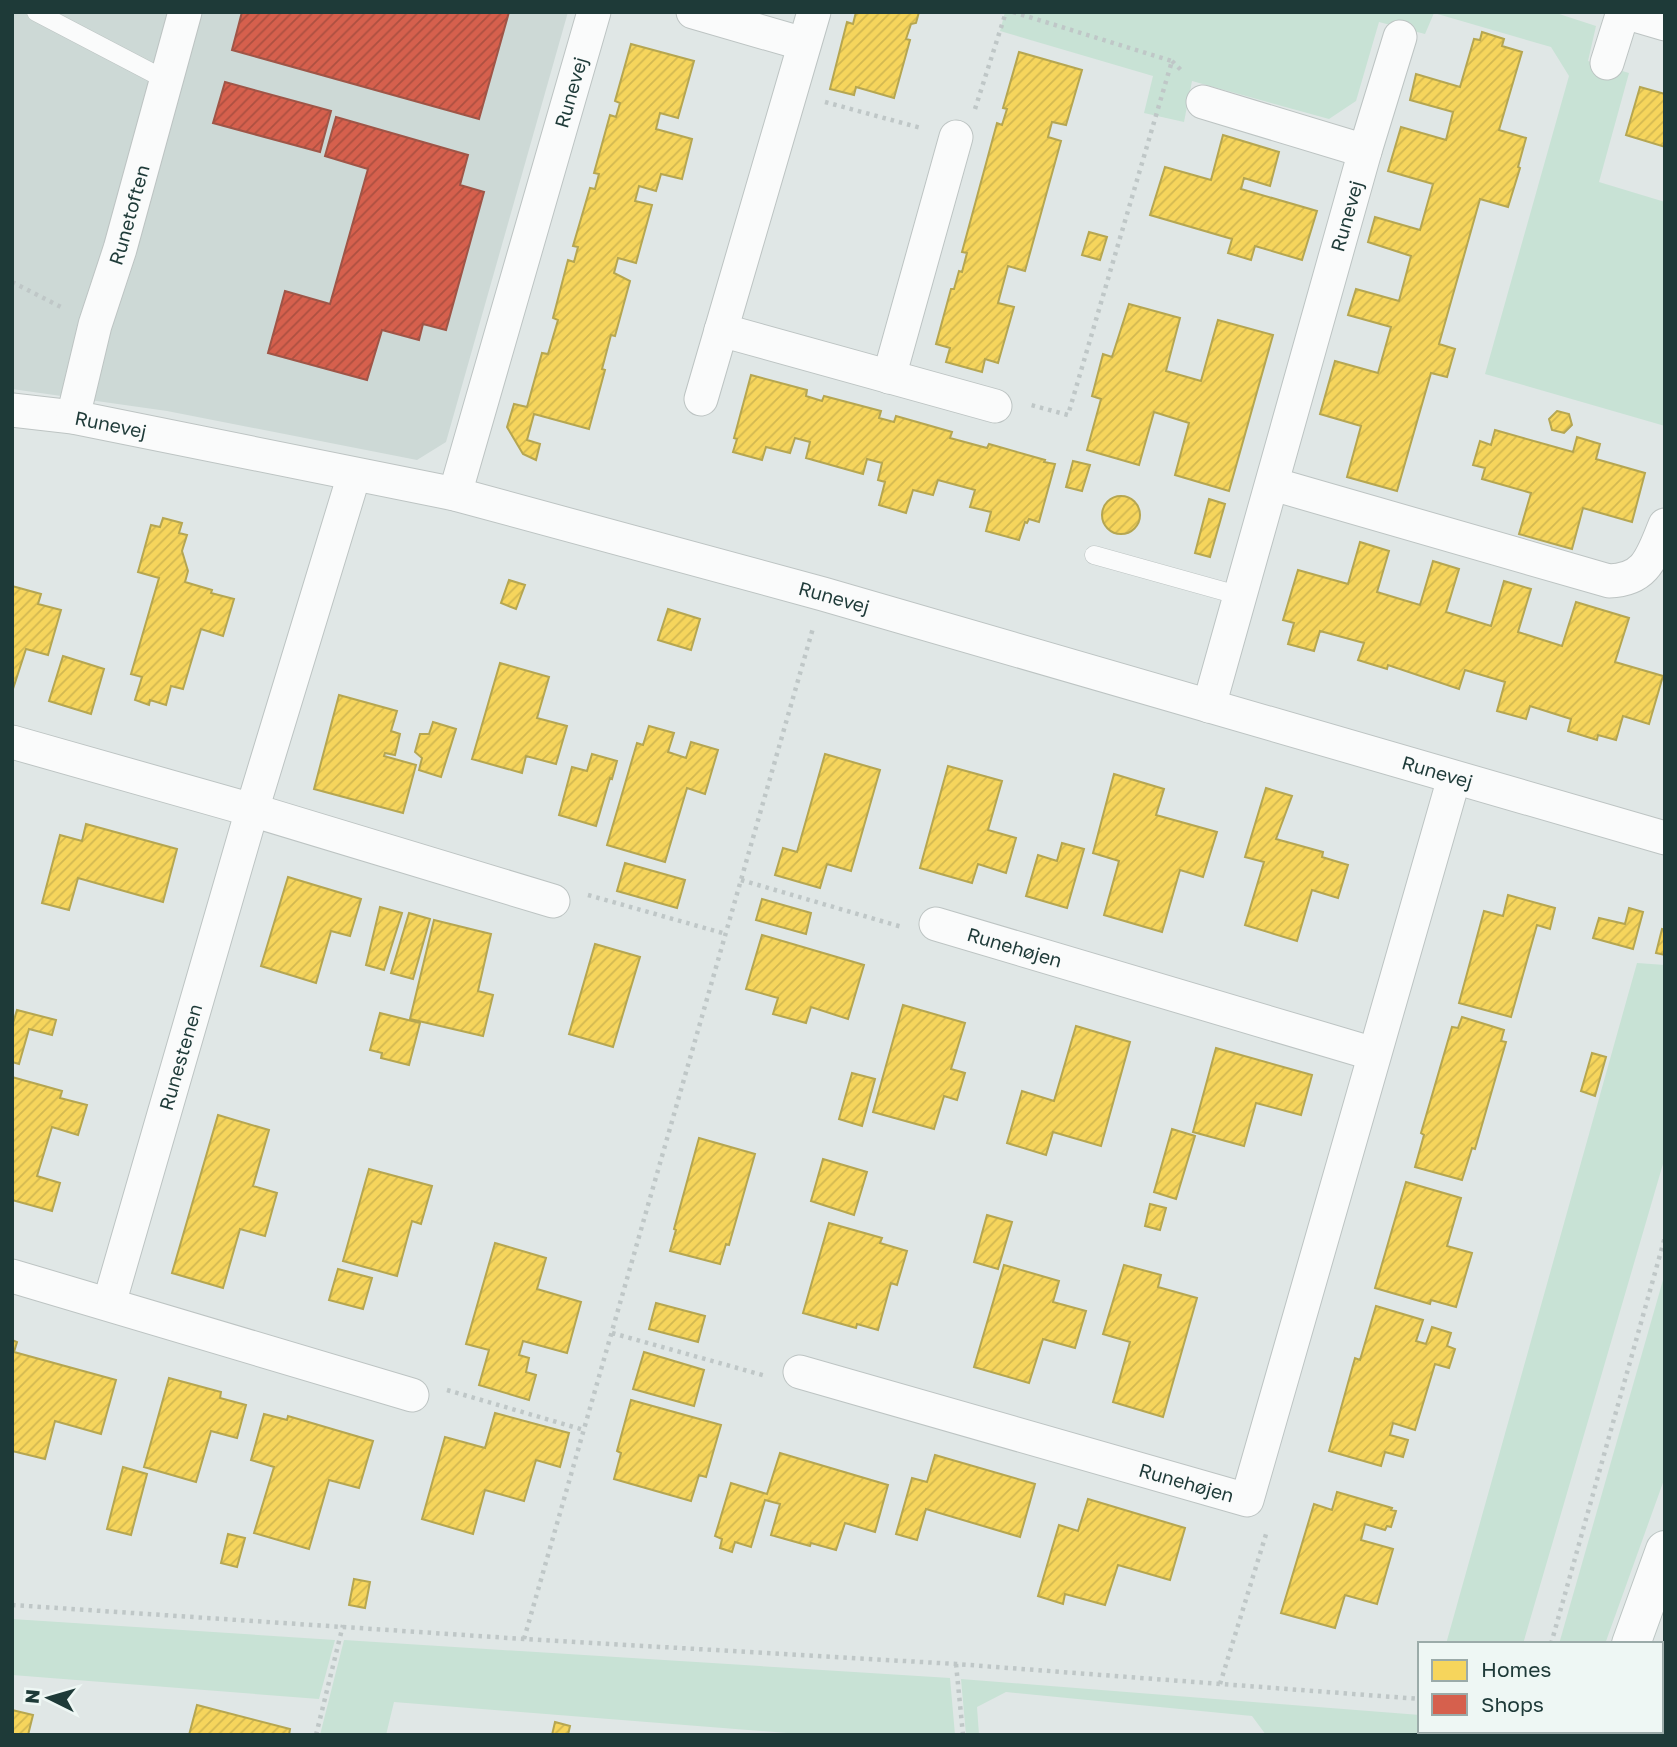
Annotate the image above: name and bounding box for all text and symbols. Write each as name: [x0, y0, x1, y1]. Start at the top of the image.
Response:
street label: Runevej: [549, 54, 591, 130]
street label: Runetoften: [104, 162, 154, 268]
street label: Runevej: [1325, 178, 1367, 254]
street label: Runevej: [73, 406, 149, 443]
street label: Runevej: [796, 576, 872, 618]
street label: Runevej: [1399, 750, 1476, 793]
street label: Runehøjen: [965, 922, 1065, 972]
street label: Runestenen: [154, 1001, 206, 1113]
street label: Runehøjen: [1136, 1458, 1237, 1507]
legend: [1418, 1642, 1663, 1733]
text: Homes: [1481, 1656, 1551, 1682]
north arrow: [14, 1663, 84, 1733]
text: N: [19, 1688, 44, 1705]
text: Shops: [1481, 1691, 1544, 1717]

